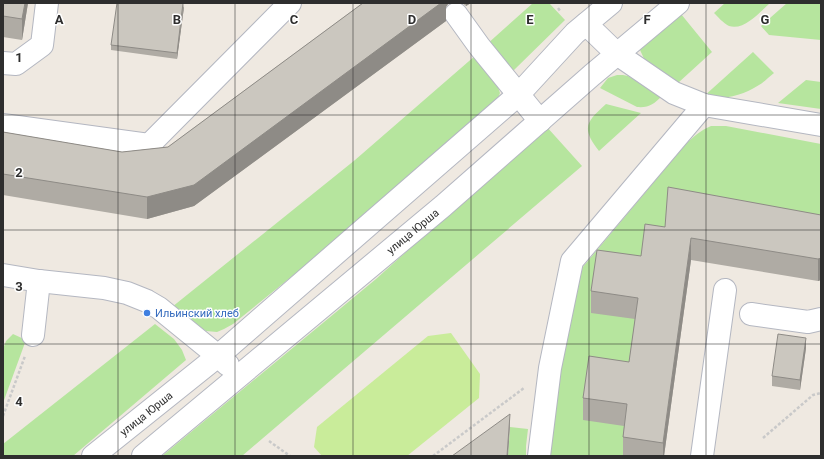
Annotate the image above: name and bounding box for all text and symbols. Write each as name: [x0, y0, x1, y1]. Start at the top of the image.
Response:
text: A: [55, 12, 64, 27]
text: B: [173, 12, 181, 27]
text: C: [290, 12, 299, 27]
text: D: [408, 12, 416, 27]
text: E: [526, 12, 534, 27]
text: F: [643, 12, 651, 27]
text: G: [761, 12, 770, 27]
text: 1: [15, 50, 23, 65]
text: 2: [15, 165, 23, 180]
street label: улица Юрша: [384, 206, 441, 257]
text: 3: [15, 279, 23, 294]
place label: Ильинский хлеб: [155, 307, 239, 320]
marker: Ильинский хлеб: [142, 308, 152, 318]
street label: улица Юрша: [117, 388, 175, 439]
text: 4: [15, 394, 23, 409]

